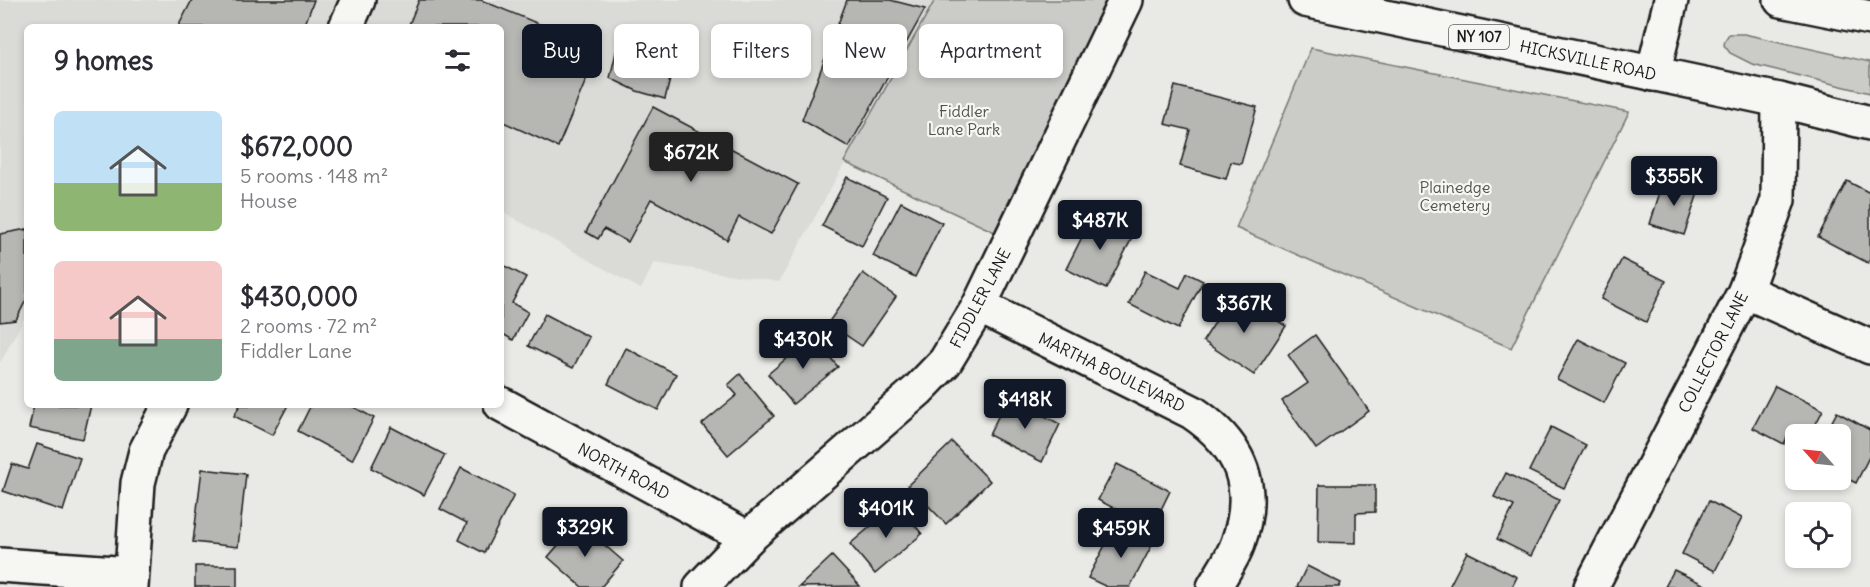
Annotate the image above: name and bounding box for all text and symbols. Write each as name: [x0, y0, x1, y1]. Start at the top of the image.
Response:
chip: Buy: [522, 24, 602, 78]
chip: Rent: [614, 24, 699, 78]
chip: Filters: [711, 24, 811, 78]
chip: New: [823, 24, 907, 78]
chip: Apartment: [919, 24, 1063, 78]
road number: NY 107: [1449, 25, 1509, 49]
street label: HICKSVILLE ROAD: [1518, 36, 1658, 84]
text: 9 homes: [54, 44, 153, 77]
icon: filters: [441, 44, 474, 77]
park label: Fiddler Lane Park: [928, 101, 1000, 139]
text: $672,000: [240, 130, 353, 163]
pin: $672K: [649, 132, 733, 183]
icon: home: [102, 135, 174, 207]
text: $672K: [663, 139, 719, 164]
pin: $355K: [1632, 156, 1716, 207]
text: 5 rooms · 148 m²: [240, 163, 388, 188]
text: $355K: [1645, 163, 1703, 188]
park label: Plainedge Cemetery: [1420, 177, 1490, 215]
text: House: [240, 188, 297, 213]
pin: $487K: [1058, 200, 1142, 251]
text: $487K: [1072, 207, 1128, 232]
street label: FIDDLER LANE: [945, 245, 1015, 351]
text: $430,000: [240, 280, 358, 313]
pin: $367K: [1202, 283, 1286, 334]
icon: home: [102, 285, 174, 357]
street label: COLLECTOR LANE: [1674, 288, 1752, 416]
text: $367K: [1216, 290, 1272, 315]
text: 2 rooms · 72 m²: [240, 313, 377, 338]
pin: $430K: [761, 319, 845, 370]
text: $430K: [773, 326, 833, 351]
street label: MARTHA BOULEVARD: [1036, 328, 1188, 416]
text: Fiddler Lane: [240, 338, 352, 363]
pin: $418K: [983, 379, 1067, 430]
text: $418K: [998, 386, 1052, 411]
north arrow: [1785, 424, 1851, 490]
map controls: [1785, 424, 1851, 568]
street label: NORTH ROAD: [575, 438, 673, 504]
pin: $401K: [844, 488, 928, 539]
text: $401K: [858, 495, 914, 520]
button: locate: [1785, 502, 1851, 568]
pin: $329K: [543, 507, 627, 558]
pin: $459K: [1079, 508, 1163, 559]
text: $329K: [556, 514, 614, 539]
text: $459K: [1092, 515, 1150, 540]

